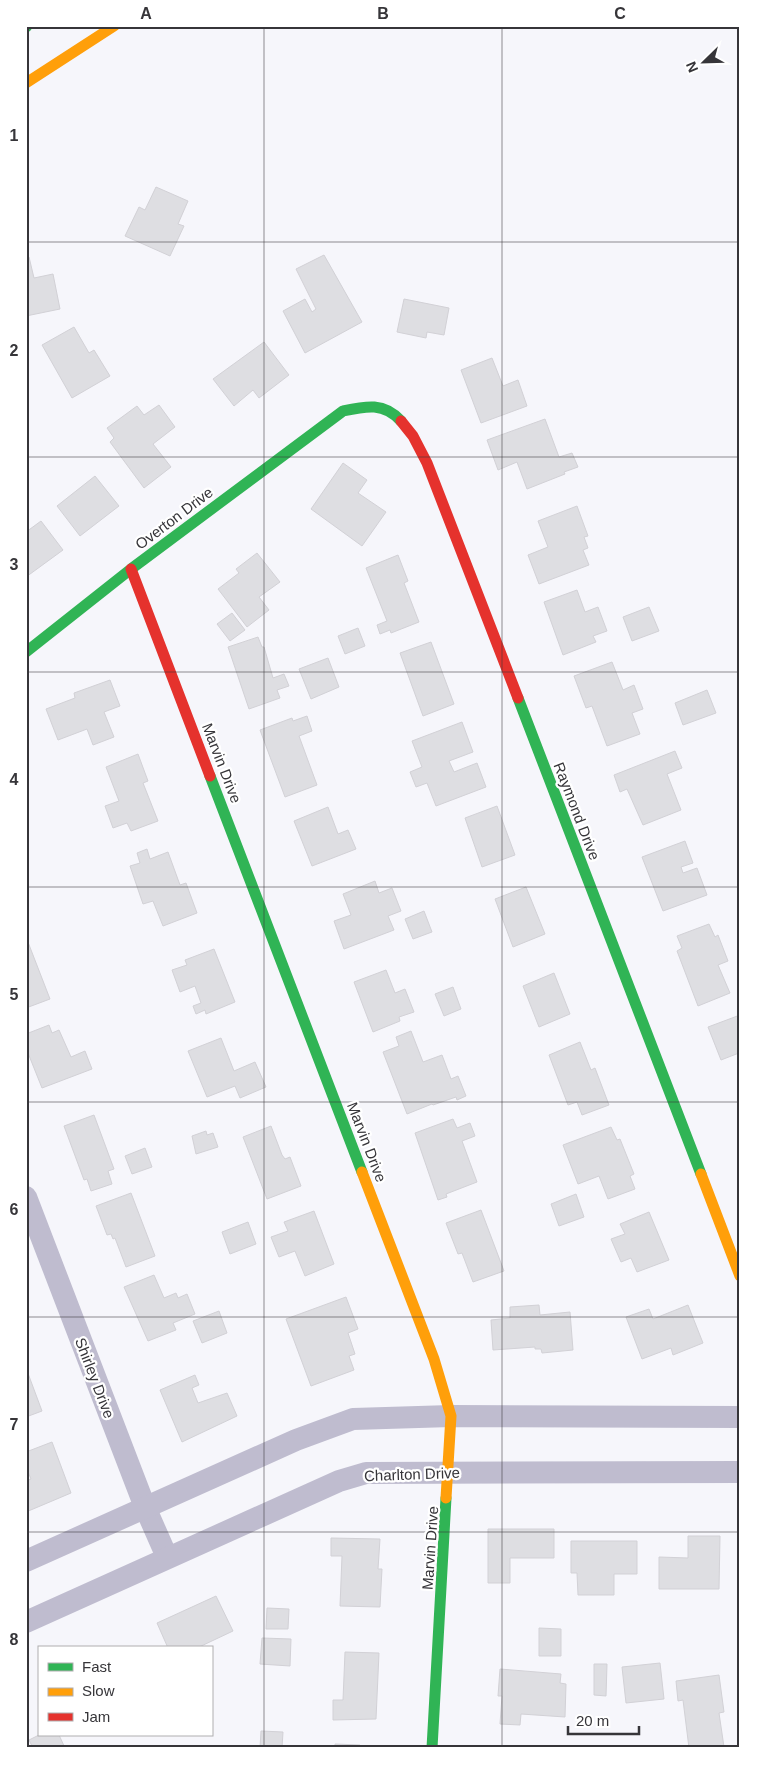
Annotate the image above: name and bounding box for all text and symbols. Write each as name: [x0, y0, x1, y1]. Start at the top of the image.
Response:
text: A: [140, 5, 152, 22]
text: B: [377, 5, 389, 22]
text: C: [614, 5, 626, 22]
north arrow: [678, 38, 728, 88]
text: N: [683, 59, 701, 75]
text: 1: [10, 127, 19, 144]
text: 2: [10, 342, 19, 359]
street label: Overton Drive: [132, 483, 216, 553]
text: 3: [10, 556, 19, 573]
street label: Marvin Drive: [199, 721, 245, 805]
street label: Raymond Drive: [551, 760, 603, 862]
text: 4: [10, 771, 19, 788]
text: 5: [10, 986, 19, 1003]
street label: Marvin Drive: [344, 1100, 390, 1184]
text: 6: [10, 1201, 19, 1218]
street label: Shirley Drive: [72, 1335, 118, 1421]
text: 7: [10, 1416, 19, 1433]
street label: Charlton Drive: [364, 1464, 460, 1484]
street label: Marvin Drive: [419, 1505, 441, 1591]
text: 8: [10, 1631, 19, 1648]
legend: [38, 1646, 212, 1736]
text: Fast: [82, 1658, 112, 1675]
text: Slow: [82, 1682, 115, 1699]
scale bar: [568, 1704, 640, 1736]
text: Jam: [82, 1708, 110, 1725]
text: 20 m: [576, 1712, 609, 1729]

